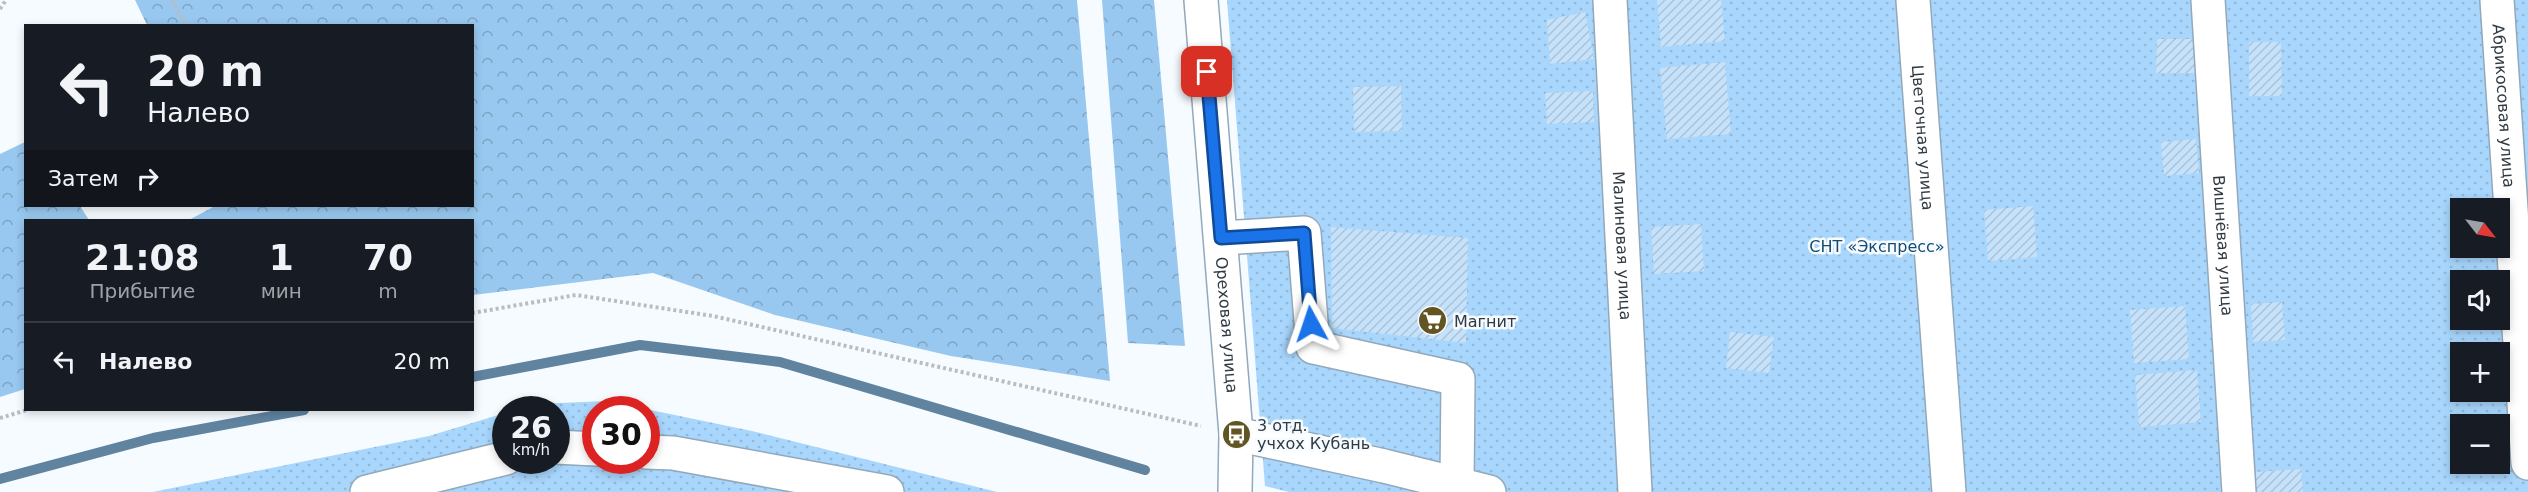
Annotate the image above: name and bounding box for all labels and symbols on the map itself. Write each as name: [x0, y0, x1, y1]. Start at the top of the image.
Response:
street label: Абрикосовая улица: [2489, 23, 2519, 188]
pin: [1181, 46, 1232, 97]
street label: Цветочная улица: [1908, 64, 1938, 211]
street label: Малиновая улица: [1609, 171, 1636, 321]
street label: Вишнёвая улица: [2210, 174, 2237, 317]
north arrow: [2450, 198, 2510, 258]
park label: СНТ «Экспресс»: [1809, 237, 1945, 256]
street label: Ореховая улица: [1212, 256, 1242, 394]
position arrow: [1279, 292, 1343, 356]
supermarket icon: Магнит: [1417, 305, 1449, 337]
place label: Магнит: [1454, 312, 1516, 331]
speed limit sign: 30: [582, 396, 660, 474]
place label: 3 отд. учхох Кубань: [1257, 416, 1370, 453]
bus stop icon: 3 отд. учхох Кубань: [1220, 418, 1252, 450]

